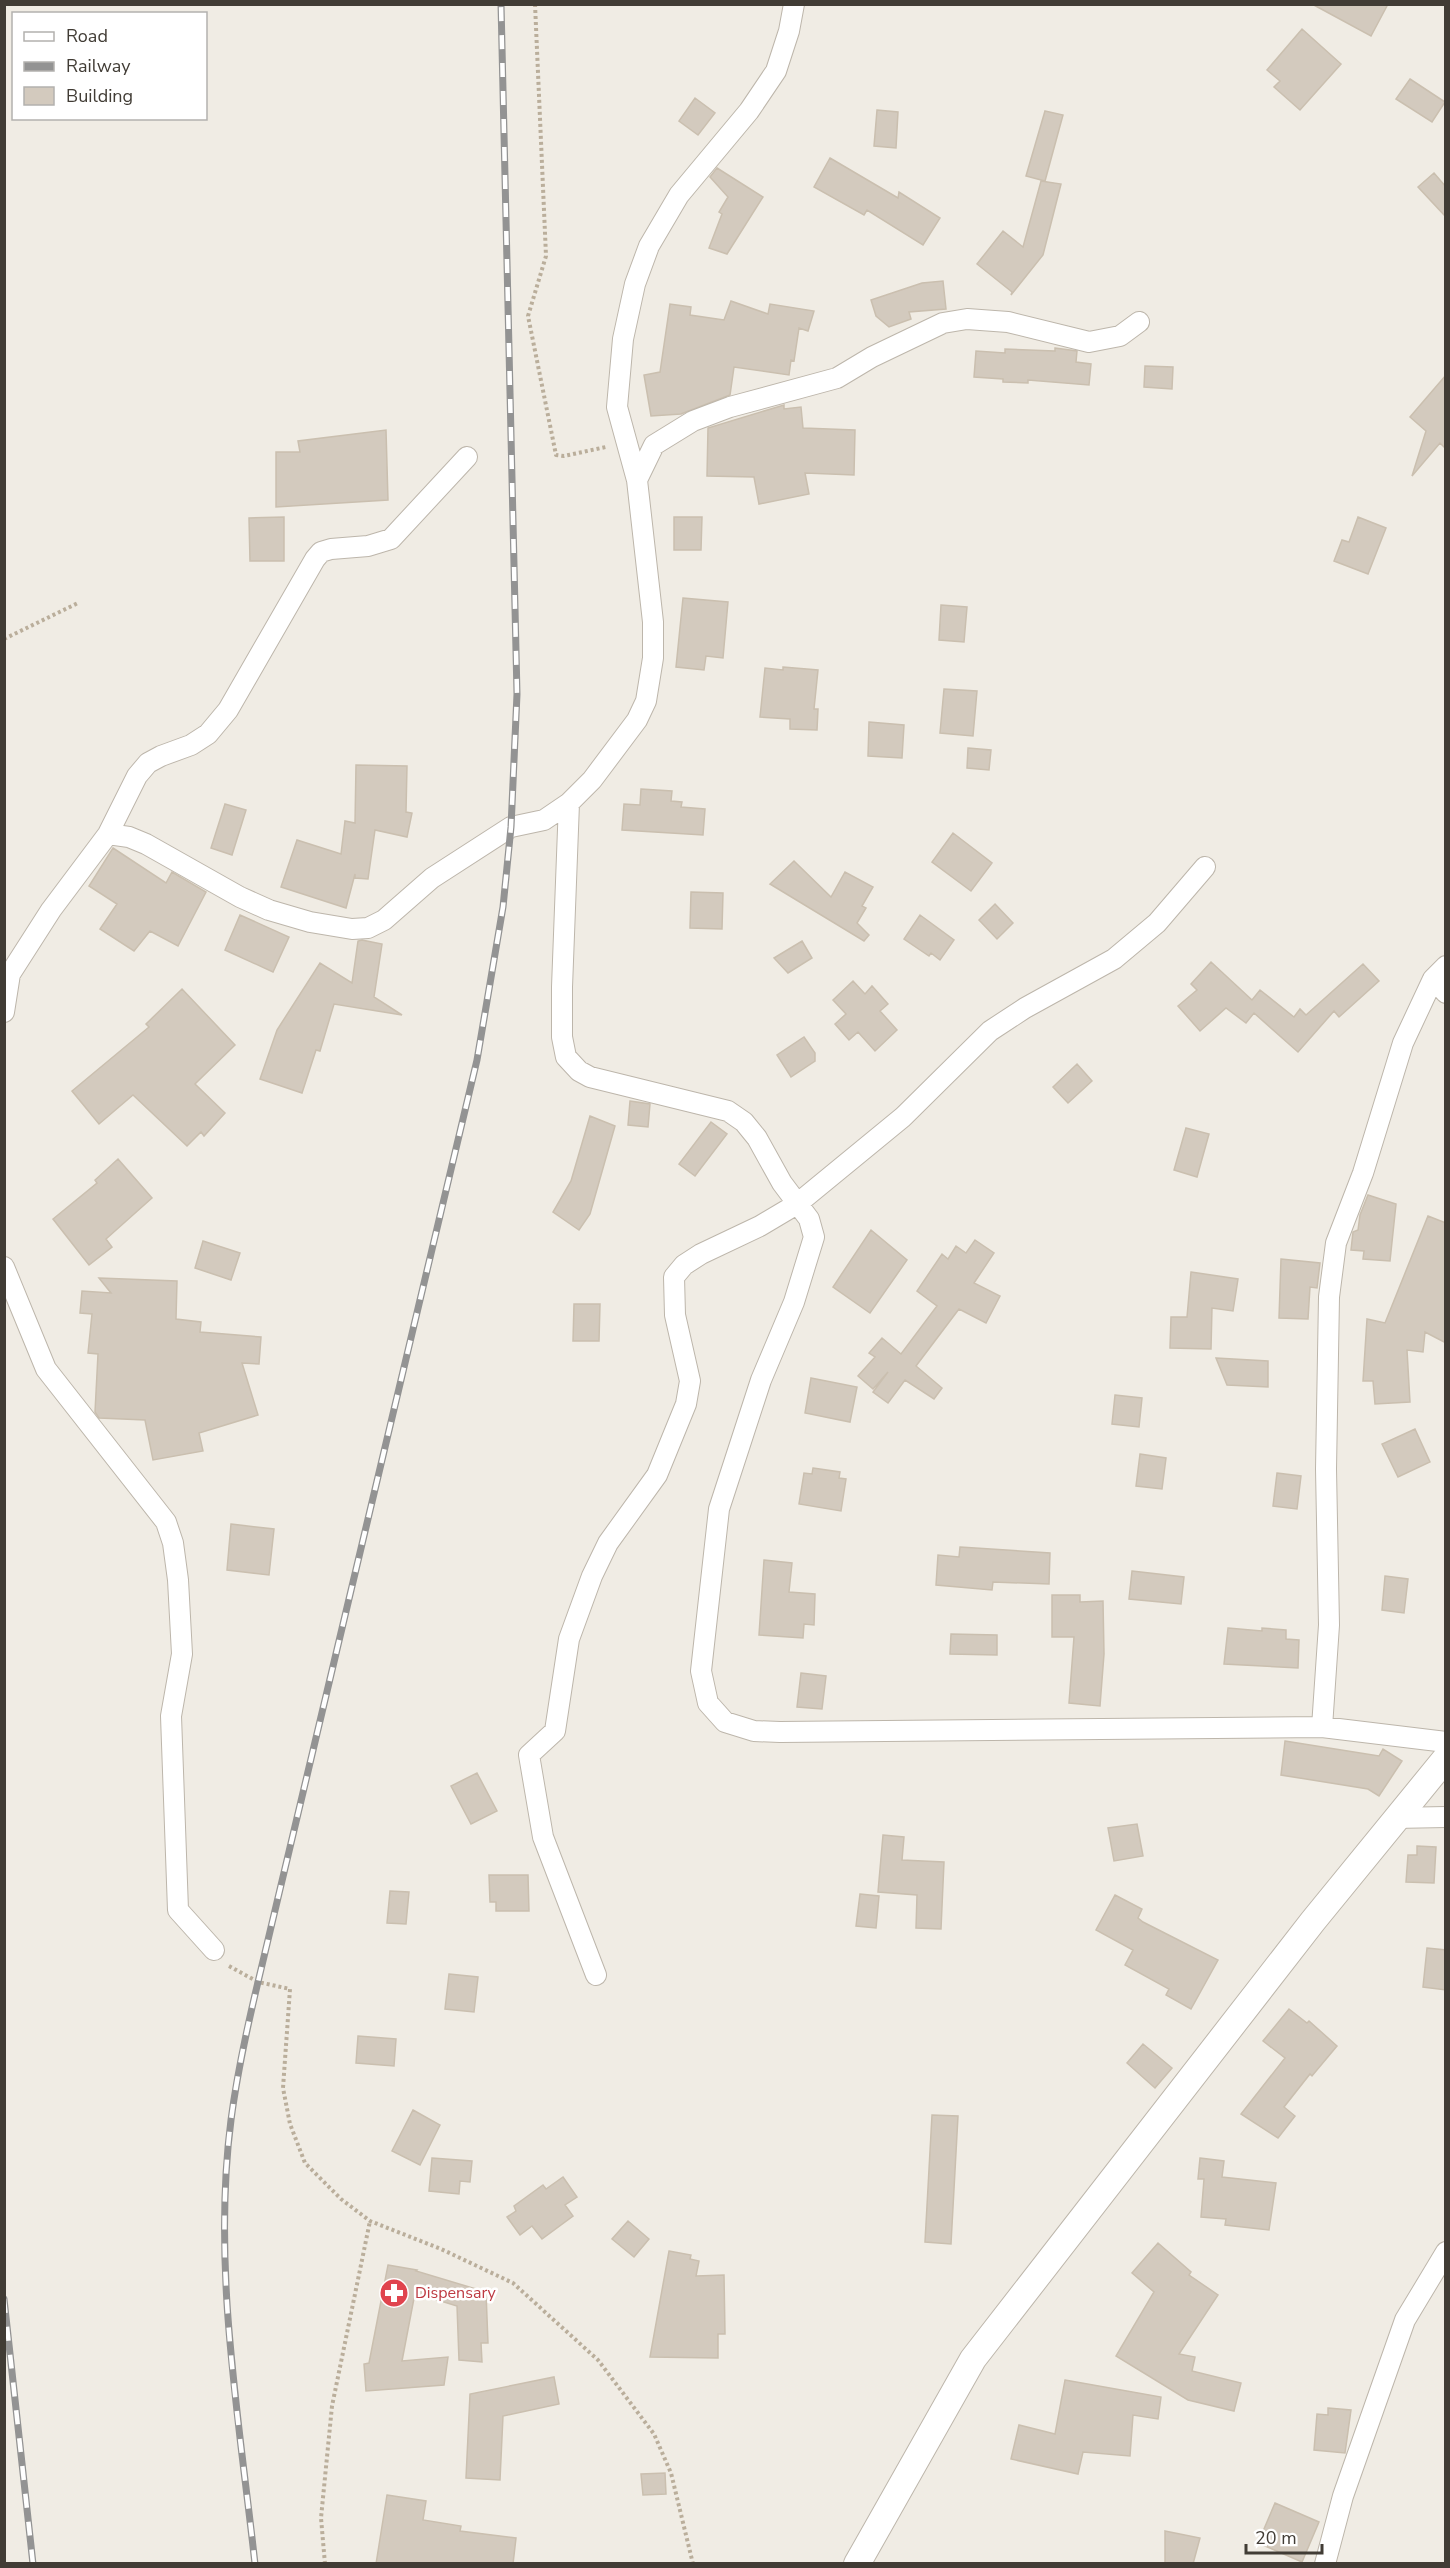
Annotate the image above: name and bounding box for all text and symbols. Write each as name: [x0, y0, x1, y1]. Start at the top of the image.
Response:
legend: [12, 12, 207, 120]
text: Road: [66, 24, 108, 48]
text: Railway: [66, 54, 131, 78]
text: Building: [66, 84, 133, 108]
pharmacy icon: Dispensary: [378, 2277, 410, 2309]
place label: Dispensary: [415, 2282, 497, 2304]
scale bar: [1246, 2517, 1322, 2555]
text: 20 m: [1255, 2526, 1297, 2550]

